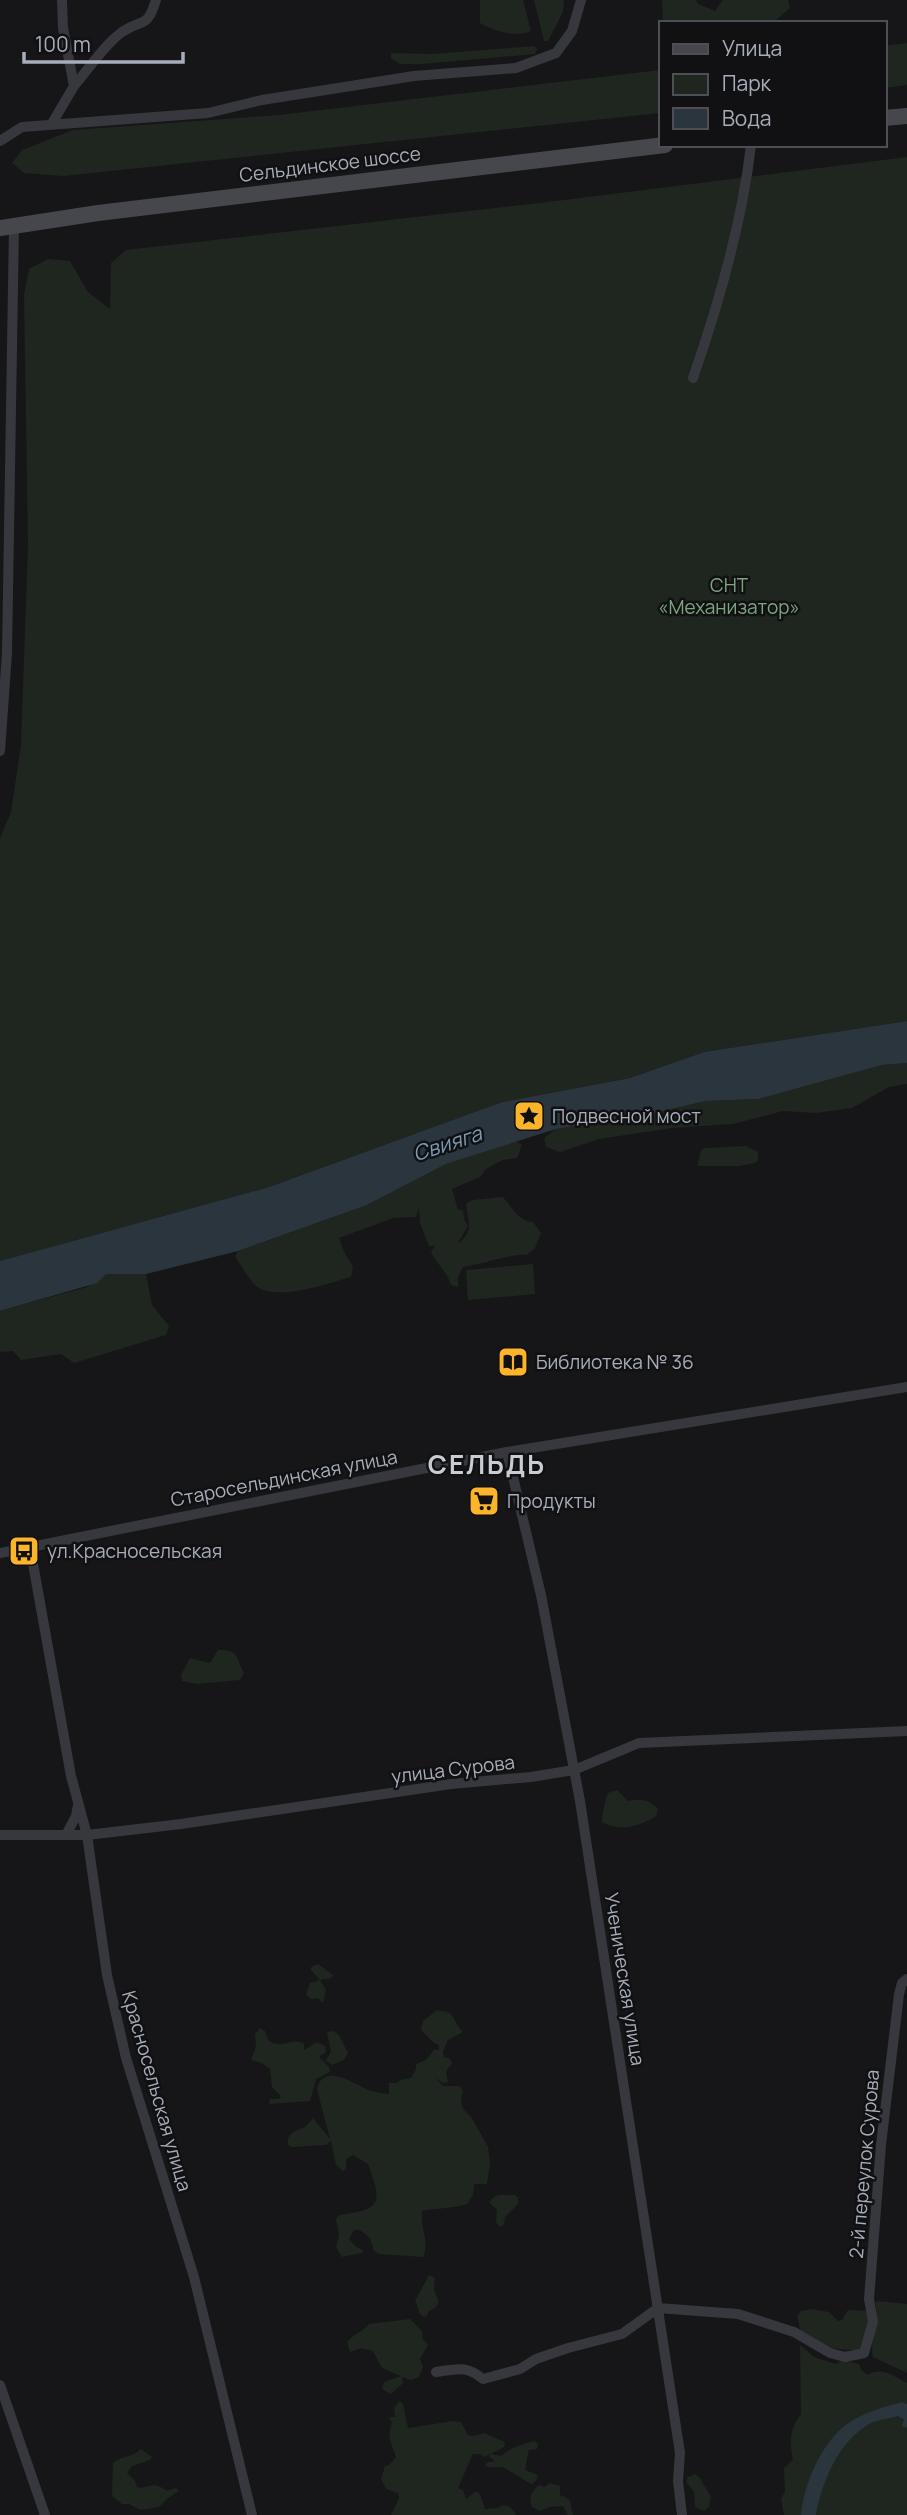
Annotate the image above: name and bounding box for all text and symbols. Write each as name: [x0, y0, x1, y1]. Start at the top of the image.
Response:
scale bar: [24, 21, 184, 65]
legend: [659, 21, 886, 147]
text: 100 m: [35, 30, 91, 58]
text: Улица: [722, 34, 782, 62]
text: Парк: [722, 69, 772, 97]
text: Вода: [722, 104, 772, 132]
street label: Сельдинское шоссе: [238, 140, 422, 188]
park label: СНТ «Механизатор»: [658, 572, 800, 620]
place icon: Подвесной мост: [512, 1099, 546, 1133]
place label: Подвесной мост: [552, 1103, 701, 1129]
water label: Свияга: [409, 1118, 486, 1167]
library icon: Библиотека № 36: [496, 1345, 530, 1379]
place label: Библиотека № 36: [536, 1349, 694, 1375]
street label: Старосельдинская улица: [168, 1443, 400, 1513]
district label: СЕЛЬДЬ: [428, 1446, 546, 1482]
supermarket icon: Продукты: [467, 1484, 501, 1518]
place label: Продукты: [507, 1488, 596, 1514]
bus stop icon: ул.Красносельская: [7, 1534, 41, 1568]
place label: ул.Красносельская: [47, 1538, 222, 1564]
street label: улица Сурова: [390, 1749, 516, 1789]
street label: Ученическая улица: [598, 1891, 652, 2067]
street label: Красносельская улица: [116, 1988, 198, 2194]
street label: 2-й переулок Сурова: [843, 2069, 885, 2259]

